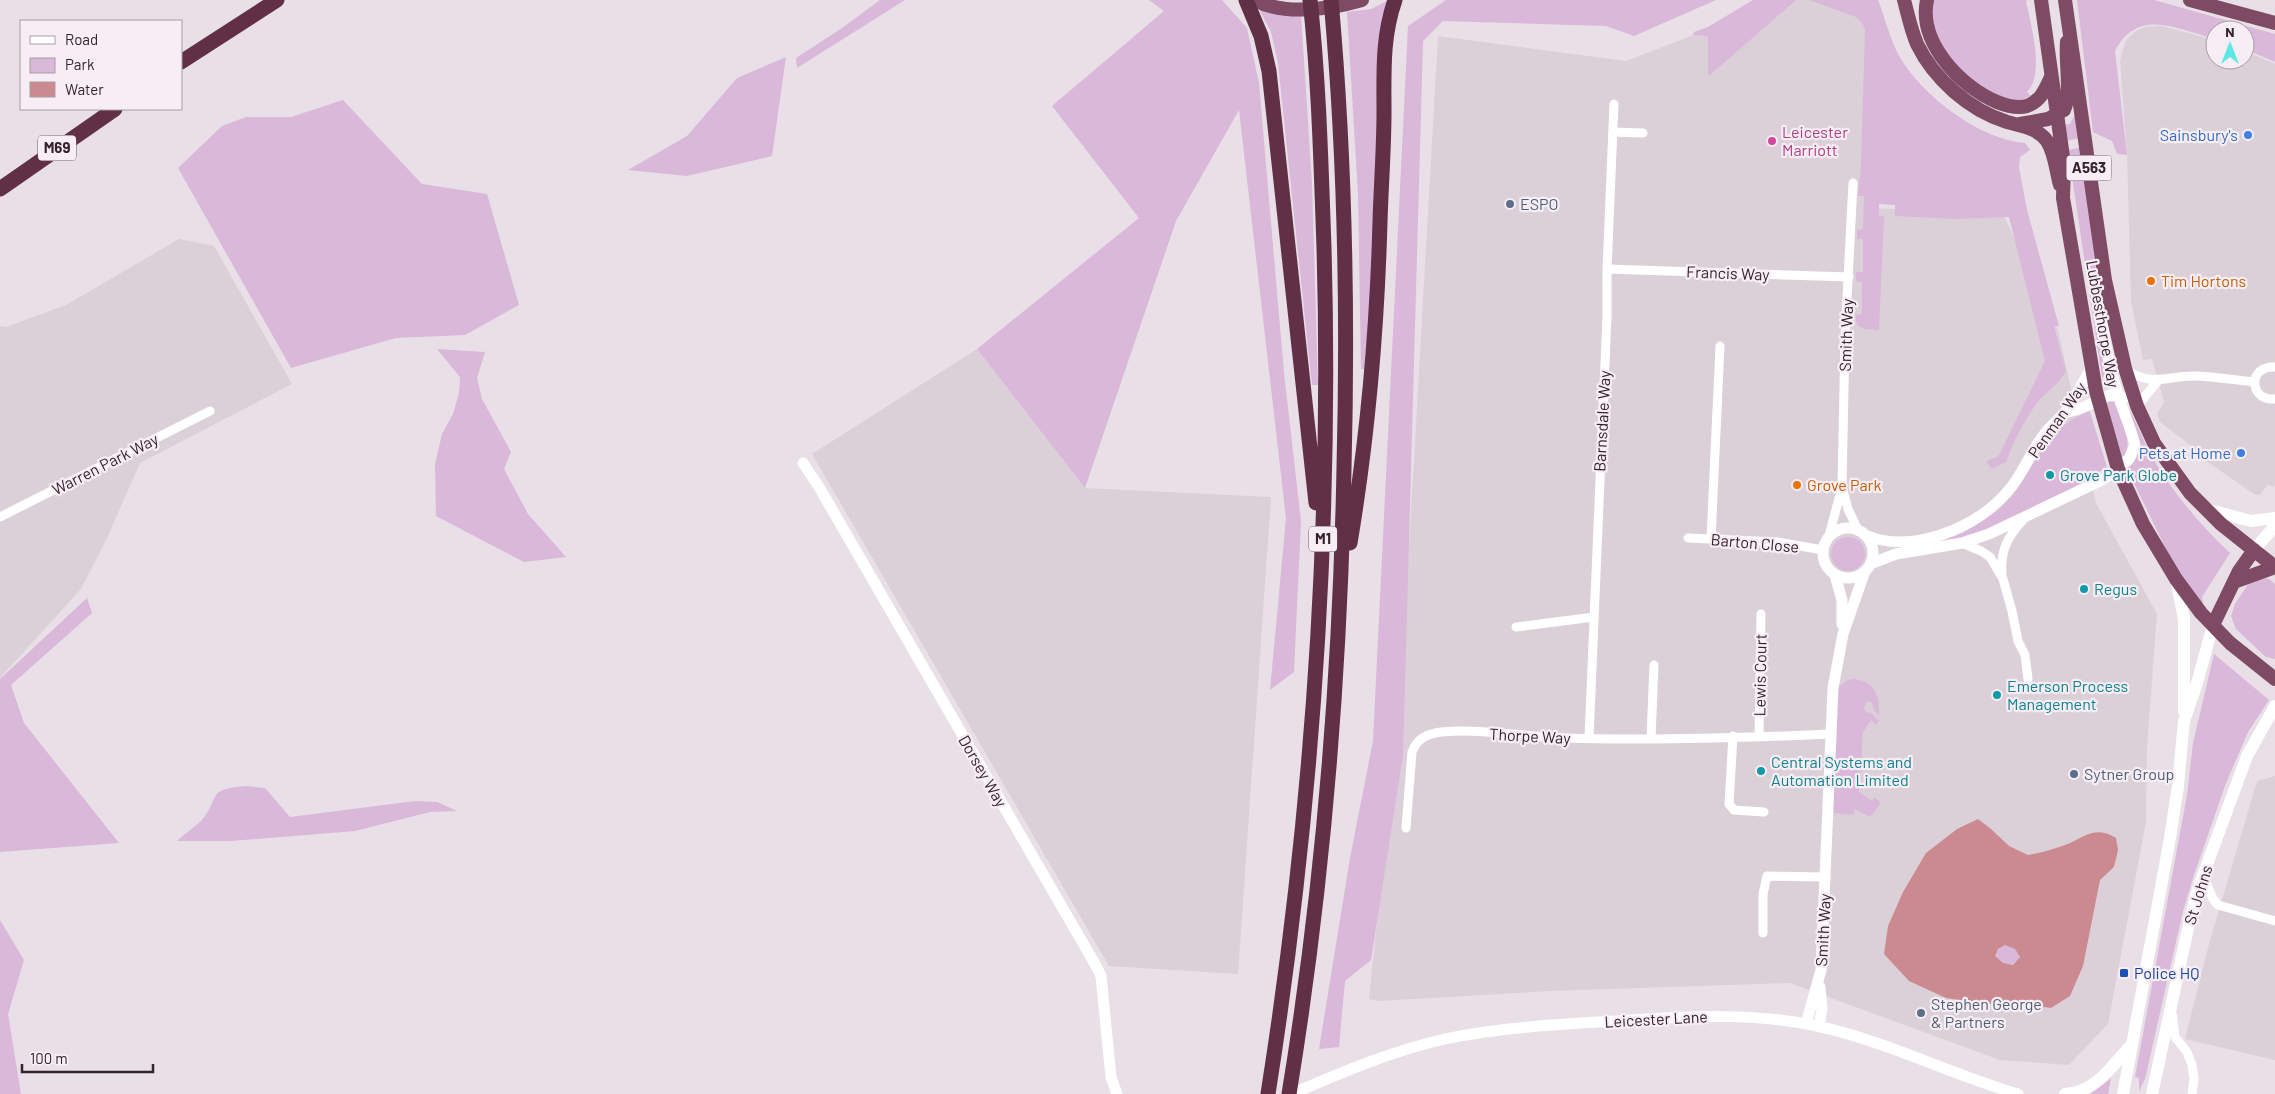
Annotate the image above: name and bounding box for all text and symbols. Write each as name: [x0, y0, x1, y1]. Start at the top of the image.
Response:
legend: [20, 20, 182, 110]
north arrow: [2205, 20, 2255, 70]
text: N: [2225, 23, 2235, 40]
text: Road: [65, 30, 98, 48]
text: Park: [65, 55, 95, 73]
text: Water: [65, 80, 104, 98]
place label: Leicester Marriott: [1782, 122, 1848, 159]
place label: Sainsbury's: [2160, 125, 2238, 144]
marker: Sainsbury's: [2242, 129, 2254, 141]
marker: Leicester Marriott: [1766, 135, 1778, 147]
road number: M69: [38, 136, 76, 160]
road number: A563: [2066, 156, 2112, 180]
place label: ESPO: [1520, 194, 1558, 213]
marker: ESPO: [1504, 198, 1516, 210]
street label: Lubbesthorpe Way: [2083, 259, 2124, 390]
street label: Francis Way: [1686, 262, 1771, 283]
place label: Tim Hortons: [2161, 271, 2246, 290]
marker: Tim Hortons: [2145, 275, 2157, 287]
street label: Smith Way: [1835, 298, 1856, 372]
street label: Barnsdale Way: [1589, 369, 1614, 472]
street label: Penman Way: [2023, 378, 2090, 461]
street label: Warren Park Way: [48, 428, 162, 499]
place label: Pets at Home: [2139, 443, 2231, 462]
marker: Pets at Home: [2235, 447, 2247, 459]
place label: Grove Park Globe: [2060, 465, 2177, 484]
marker: Grove Park Globe: [2044, 469, 2056, 481]
place label: Grove Park: [1807, 475, 1881, 494]
marker: Grove Park: [1791, 479, 1803, 491]
road number: M1: [1309, 526, 1337, 552]
street label: Barton Close: [1710, 529, 1800, 556]
place label: Regus: [2094, 579, 2137, 598]
marker: Regus: [2078, 583, 2090, 595]
street label: Lewis Court: [1749, 633, 1770, 717]
place label: Emerson Process Management: [2007, 676, 2128, 713]
marker: Emerson Process Management: [1991, 689, 2003, 701]
street label: Thorpe Way: [1489, 724, 1572, 747]
street label: Dorsey Way: [955, 731, 1012, 811]
place label: Central Systems and Automation Limited: [1771, 752, 1912, 789]
place label: Sytner Group: [2084, 764, 2174, 783]
marker: Central Systems and Automation Limited: [1755, 765, 1767, 777]
marker: Sytner Group: [2068, 768, 2080, 780]
street label: St Johns: [2179, 863, 2216, 927]
street label: Smith Way: [1811, 892, 1834, 967]
place label: Police HQ: [2134, 963, 2199, 982]
marker: Police HQ: [2118, 967, 2130, 979]
place label: Stephen George & Partners: [1931, 994, 2042, 1031]
street label: Leicester Lane: [1604, 1006, 1708, 1031]
marker: Stephen George & Partners: [1915, 1007, 1927, 1019]
scale bar: [22, 1042, 154, 1074]
text: 100 m: [30, 1049, 68, 1067]

